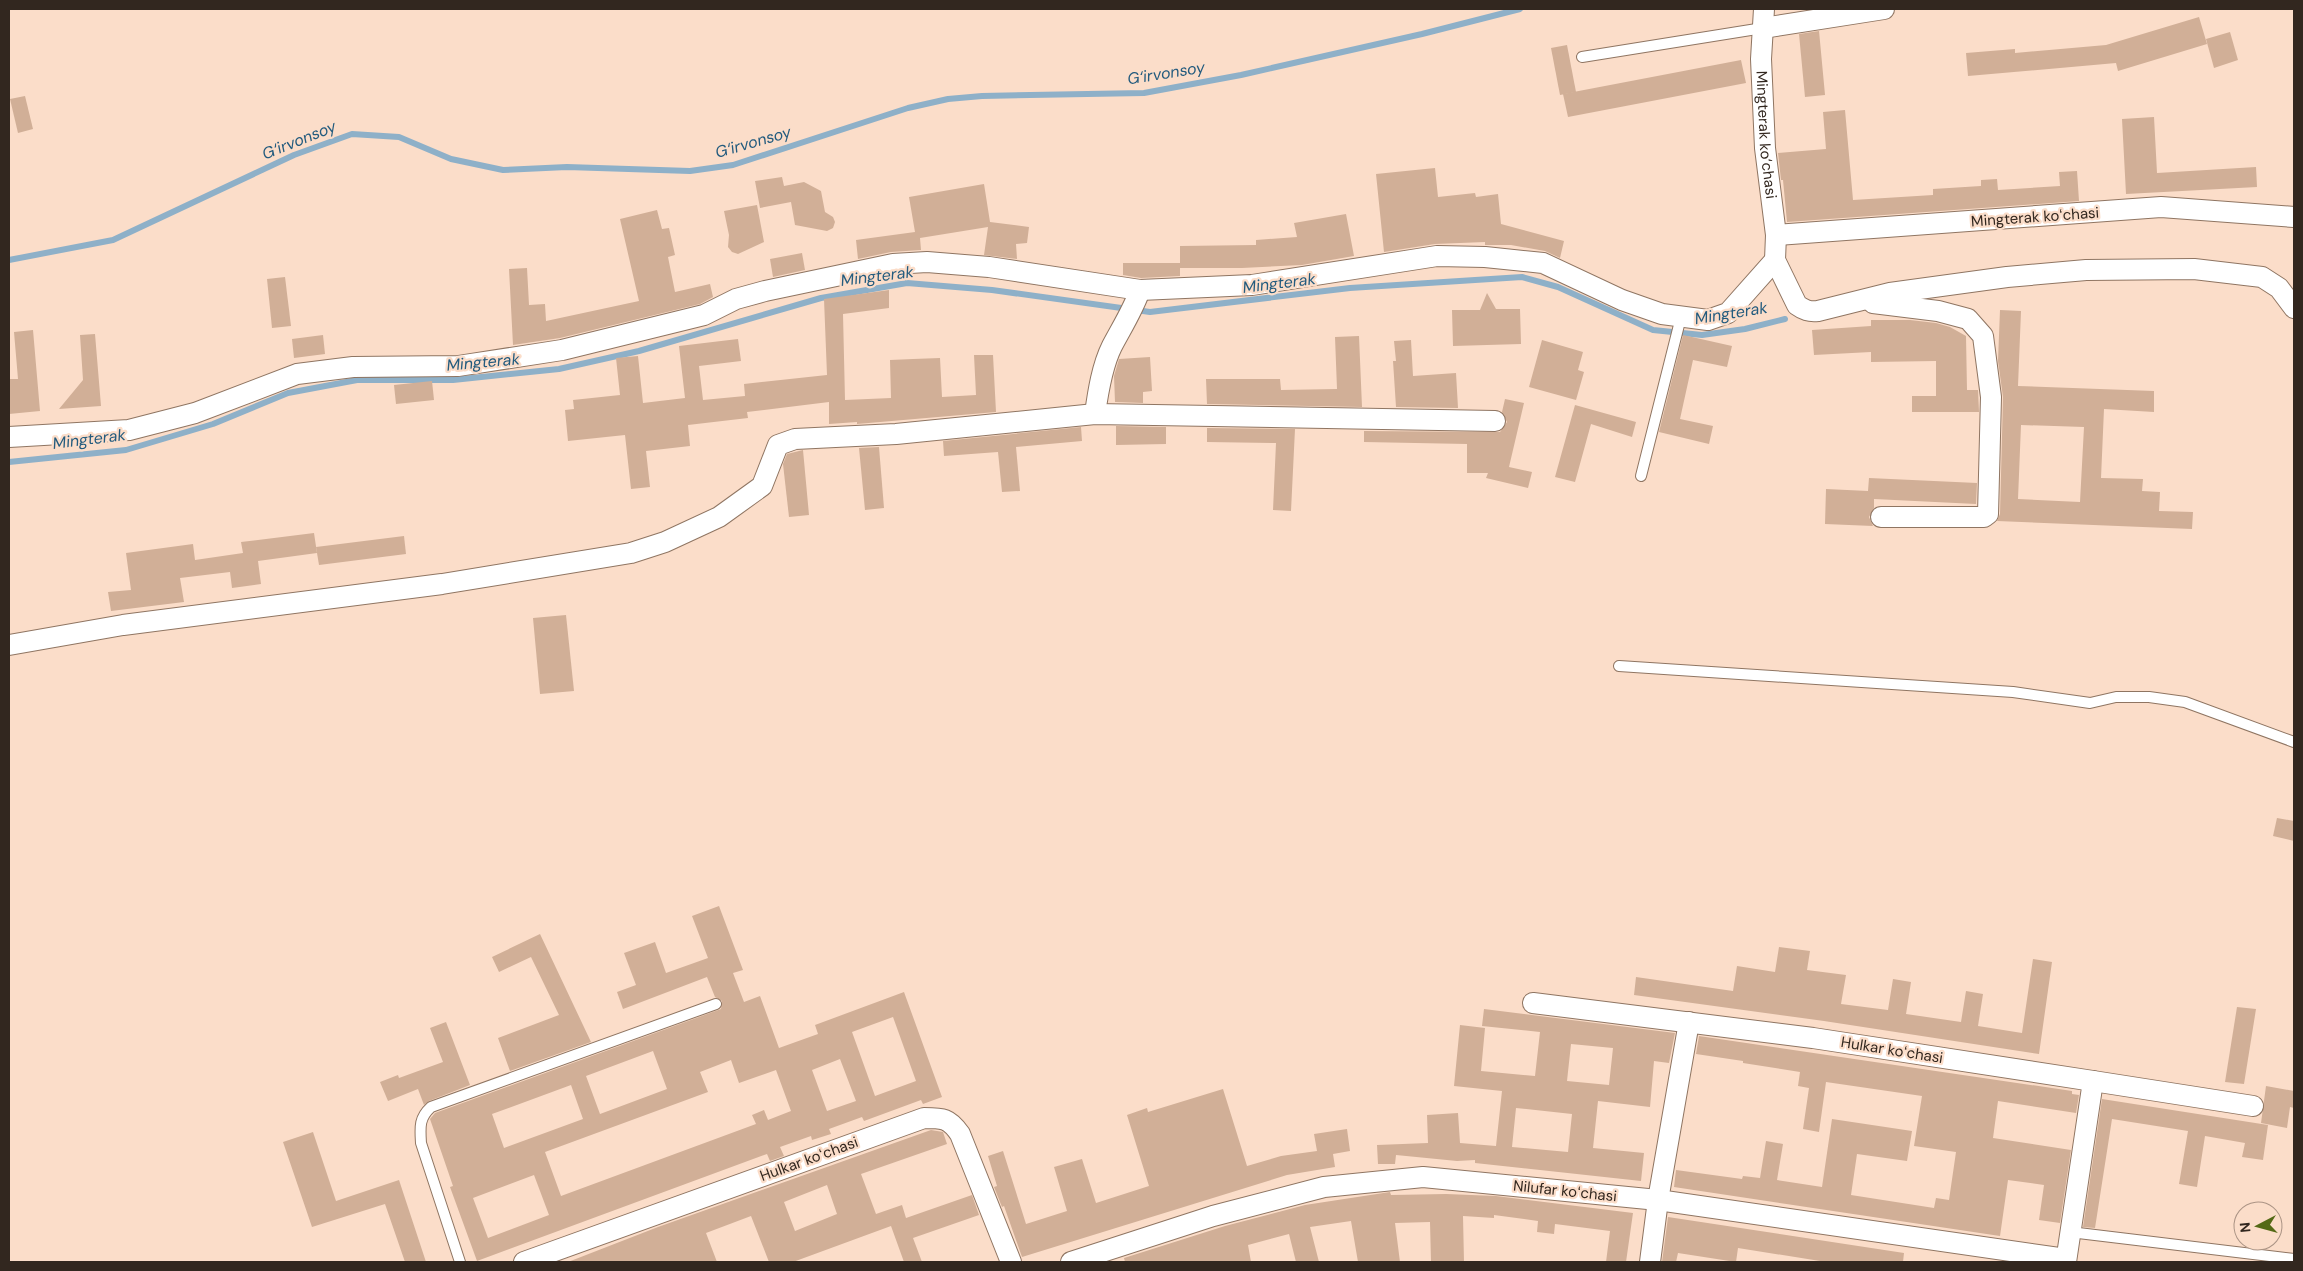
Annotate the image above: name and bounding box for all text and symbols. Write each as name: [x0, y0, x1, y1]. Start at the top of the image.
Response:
water label: G‘irvonsoy: [1126, 56, 1207, 89]
street label: Mingterak ko‘chasi: [1752, 70, 1781, 200]
water label: G‘irvonsoy: [259, 115, 340, 164]
water label: G‘irvonsoy: [713, 121, 794, 163]
street label: Mingterak koʻchasi: [1970, 203, 2100, 231]
water label: Mingterak: [839, 261, 916, 291]
water label: Mingterak: [1241, 268, 1318, 298]
water label: Mingterak: [1693, 297, 1770, 329]
water label: Mingterak: [446, 348, 521, 376]
water label: Mingterak: [51, 424, 128, 454]
street label: Hulkar koʻchasi: [1840, 1032, 1944, 1068]
street label: Hulkar koʻchasi: [757, 1132, 861, 1186]
street label: Nilufar koʻchasi: [1512, 1176, 1618, 1206]
north arrow: [2233, 1201, 2283, 1251]
text: N: [2236, 1221, 2255, 1233]

